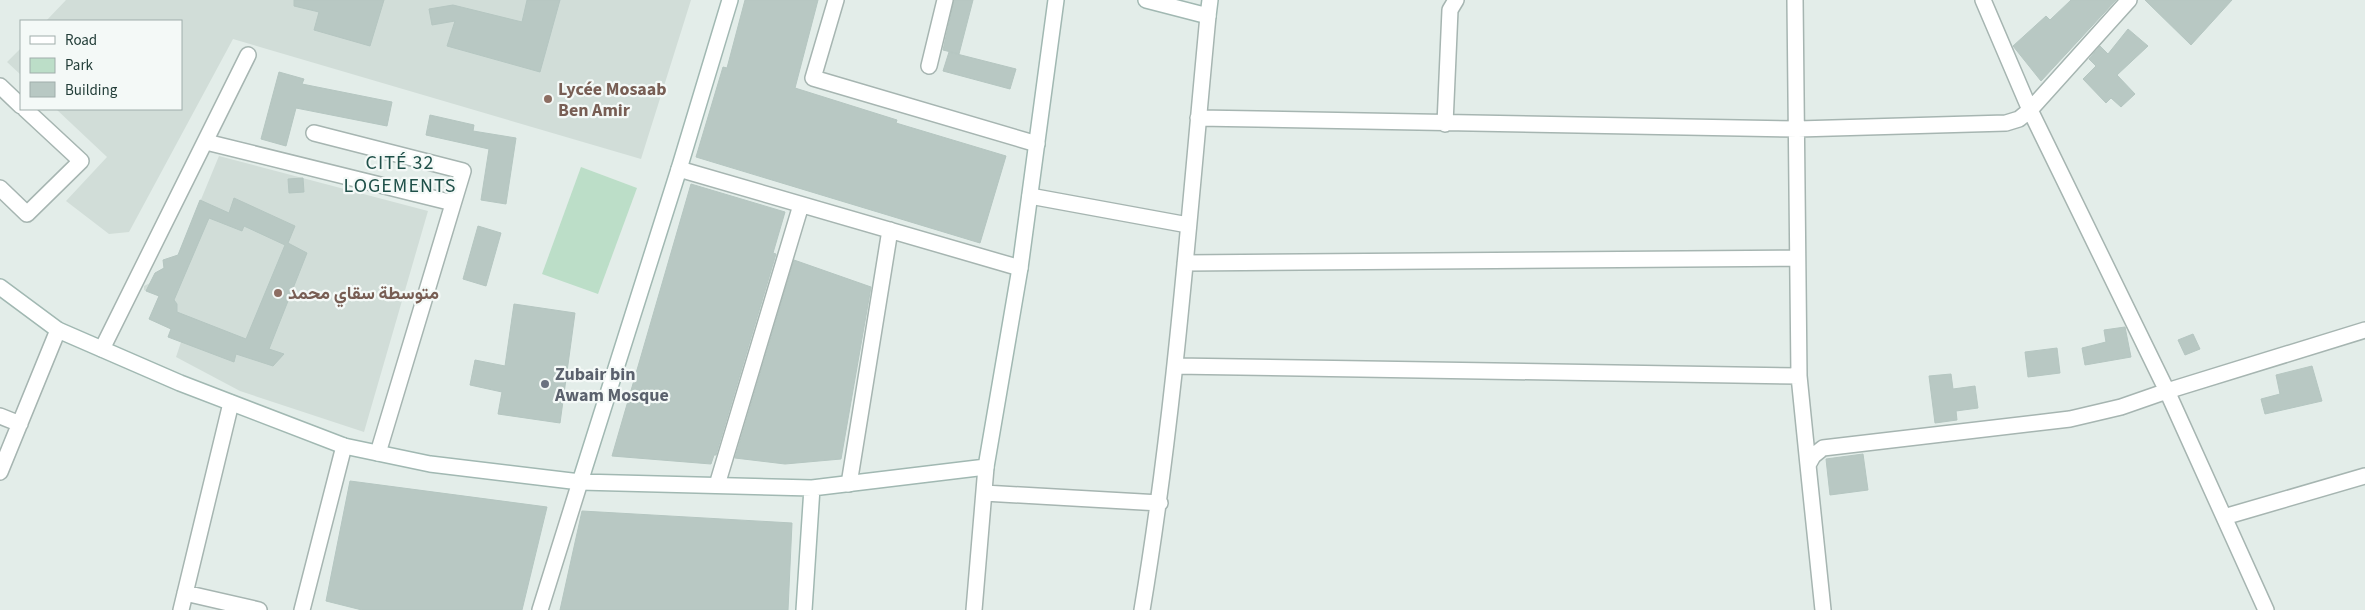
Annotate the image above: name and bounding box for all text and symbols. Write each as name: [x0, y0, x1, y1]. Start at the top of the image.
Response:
legend: [20, 20, 182, 110]
text: Road: [65, 30, 97, 51]
text: Park: [65, 55, 94, 76]
place label: Lycée Mosaab Ben Amir: [558, 77, 667, 123]
text: Building: [65, 80, 118, 101]
marker: Lycée Mosaab Ben Amir: [542, 93, 554, 105]
district label: CITÉ 32 LOGEMENTS: [344, 149, 457, 200]
place label: متوسطة سقاي محمد: [288, 281, 439, 308]
marker: متوسطة سقاي محمد: [272, 287, 284, 299]
place label: Zubair bin Awam Mosque: [554, 362, 669, 408]
marker: Zubair bin Awam Mosque: [539, 378, 551, 390]

